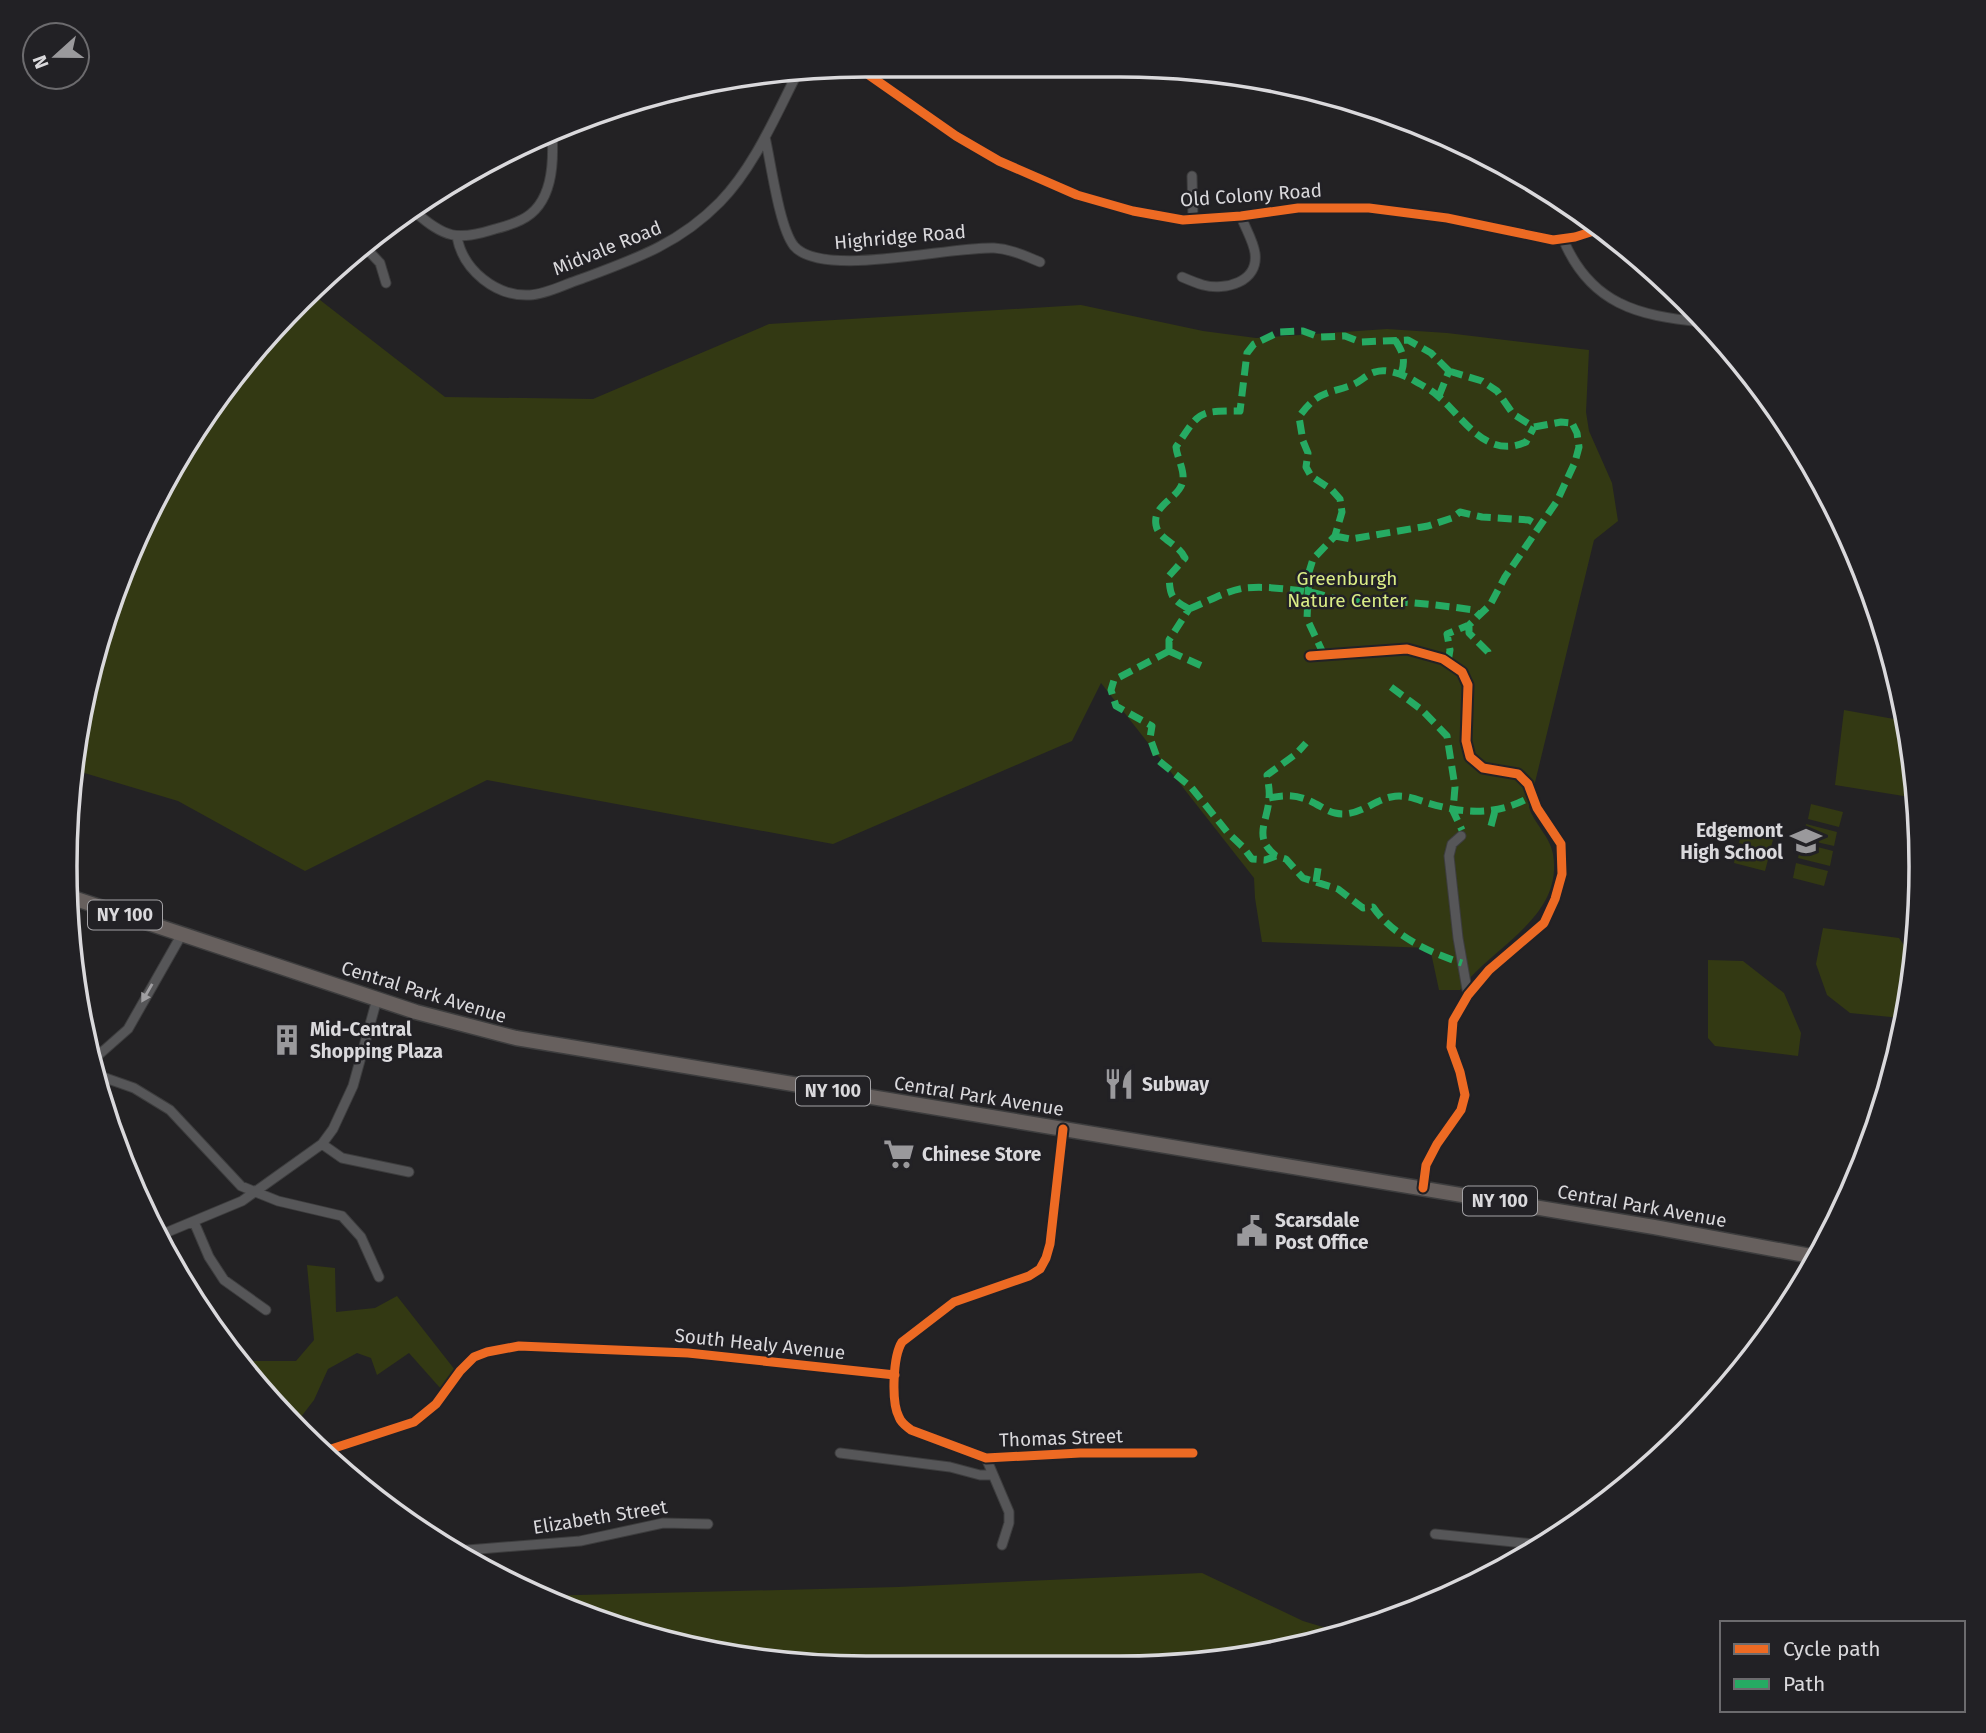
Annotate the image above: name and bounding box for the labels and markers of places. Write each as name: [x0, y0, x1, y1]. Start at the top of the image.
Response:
place label: Edgemont High School: [1680, 819, 1784, 864]
school or university icon: Edgemont High School: [1789, 824, 1823, 858]
place label: Mid-Central Shopping Plaza: [310, 1018, 443, 1063]
building icon: Mid-Central Shopping Plaza: [270, 1023, 304, 1057]
restaurant icon: Subway: [1102, 1067, 1136, 1101]
place label: Subway: [1142, 1073, 1209, 1096]
supermarket icon: Chinese Store: [882, 1137, 916, 1171]
place label: Chinese Store: [922, 1143, 1041, 1166]
place label: Scarsdale Post Office: [1275, 1209, 1368, 1254]
public building icon: Scarsdale Post Office: [1235, 1214, 1269, 1248]

